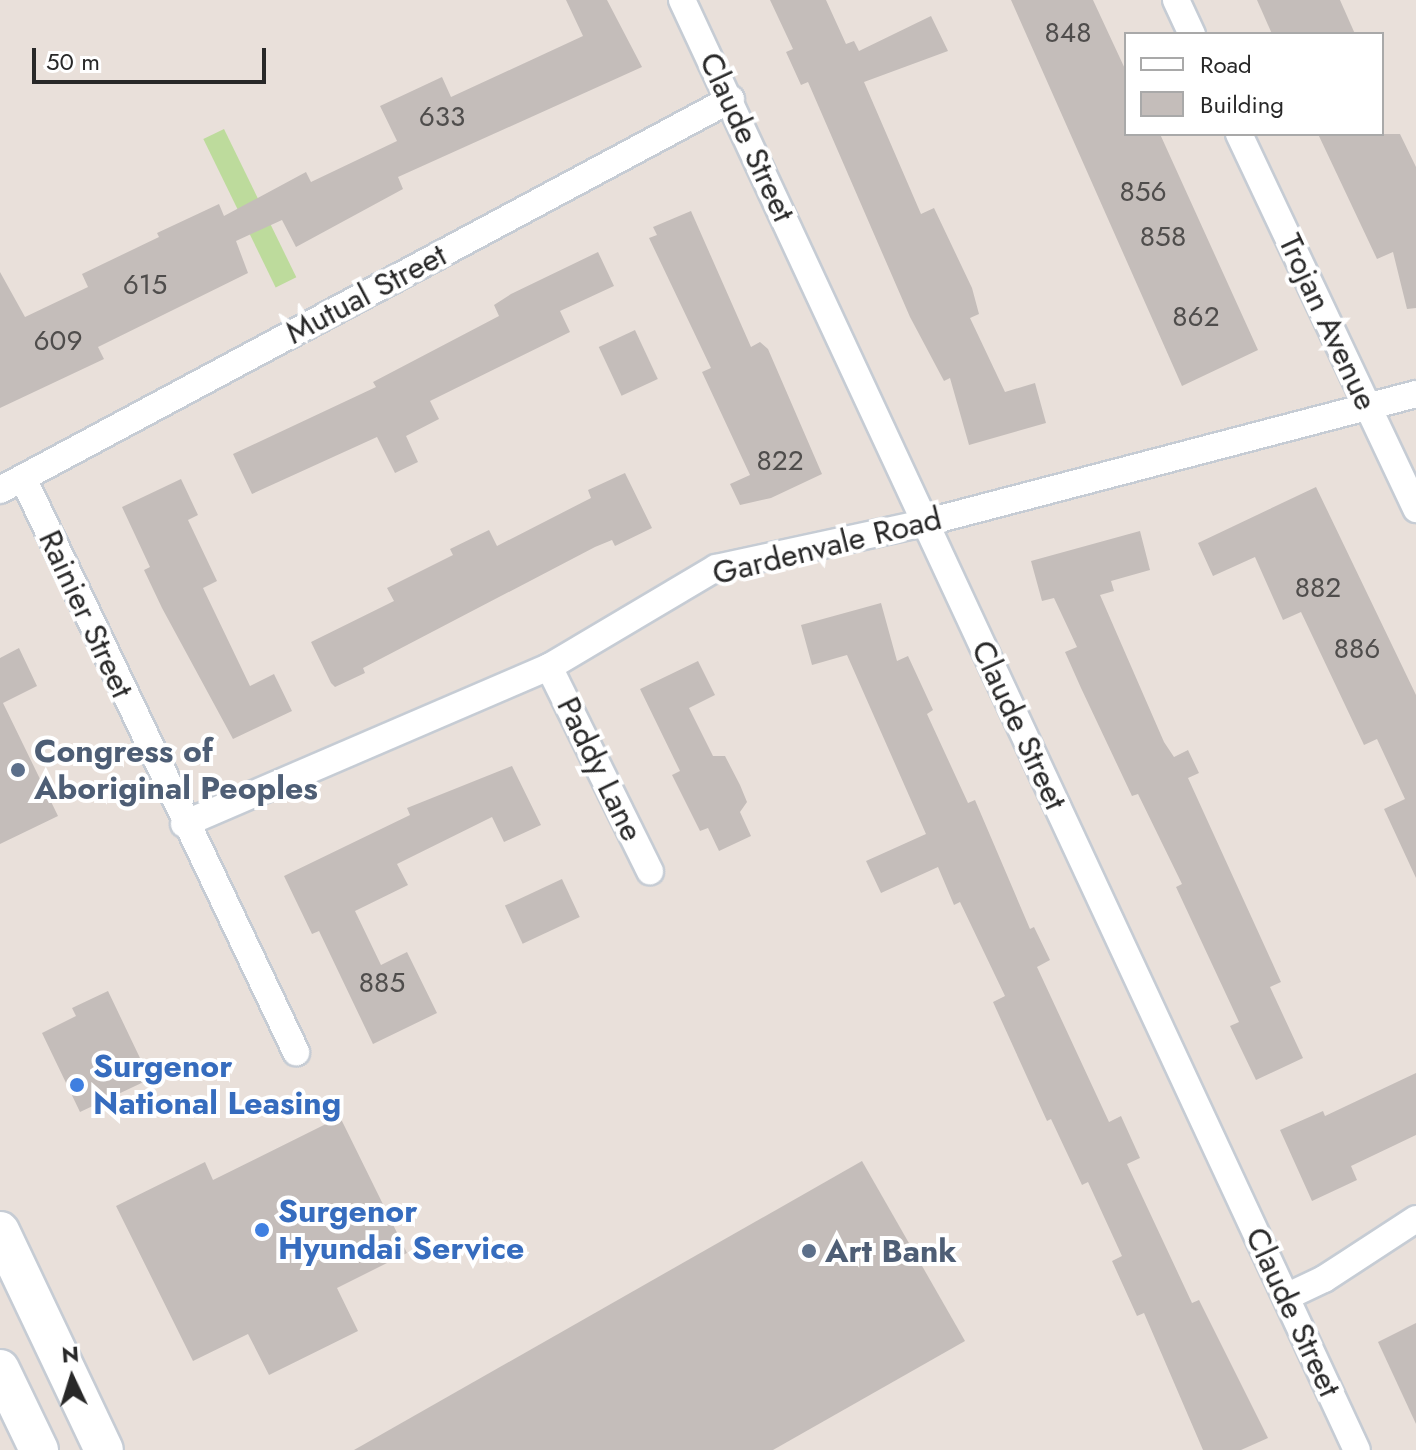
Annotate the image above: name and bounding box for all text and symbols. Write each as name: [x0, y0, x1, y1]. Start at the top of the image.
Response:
house number: 848: [1045, 16, 1091, 50]
scale bar: [36, 32, 270, 82]
legend: [1124, 32, 1384, 136]
text: 50 m: [46, 44, 100, 79]
street label: Claude Street: [691, 46, 803, 228]
text: Road: [1200, 47, 1252, 82]
text: Building: [1200, 87, 1284, 122]
house number: 633: [419, 100, 465, 134]
house number: 856: [1119, 175, 1167, 209]
house number: 858: [1140, 220, 1186, 254]
street label: Trojan Avenue: [1271, 228, 1385, 416]
street label: Mutual Street: [279, 236, 453, 352]
house number: 615: [123, 268, 167, 302]
house number: 862: [1172, 300, 1220, 334]
house number: 609: [33, 324, 83, 358]
house number: 822: [756, 444, 804, 478]
street label: Gardenvale Road: [709, 499, 945, 593]
street label: Rainier Street: [31, 524, 141, 704]
house number: 882: [1295, 571, 1341, 605]
house number: 886: [1334, 632, 1380, 666]
street label: Claude Street: [963, 634, 1075, 816]
street label: Paddy Lane: [549, 691, 651, 847]
place label: Congress of Aboriginal Peoples: [34, 733, 318, 808]
marker: Congress of Aboriginal Peoples: [9, 761, 27, 779]
house number: 885: [359, 966, 405, 1000]
place label: Surgenor National Leasing: [93, 1048, 341, 1123]
marker: Surgenor National Leasing: [68, 1076, 86, 1094]
place label: Surgenor Hyundai Service: [278, 1193, 524, 1268]
marker: Surgenor Hyundai Service: [253, 1221, 271, 1239]
street label: Claude Street: [1237, 1221, 1349, 1403]
place label: Art Bank: [825, 1232, 957, 1270]
marker: Art Bank: [800, 1242, 818, 1260]
text: N: [60, 1337, 80, 1371]
north arrow: [32, 1338, 112, 1418]

